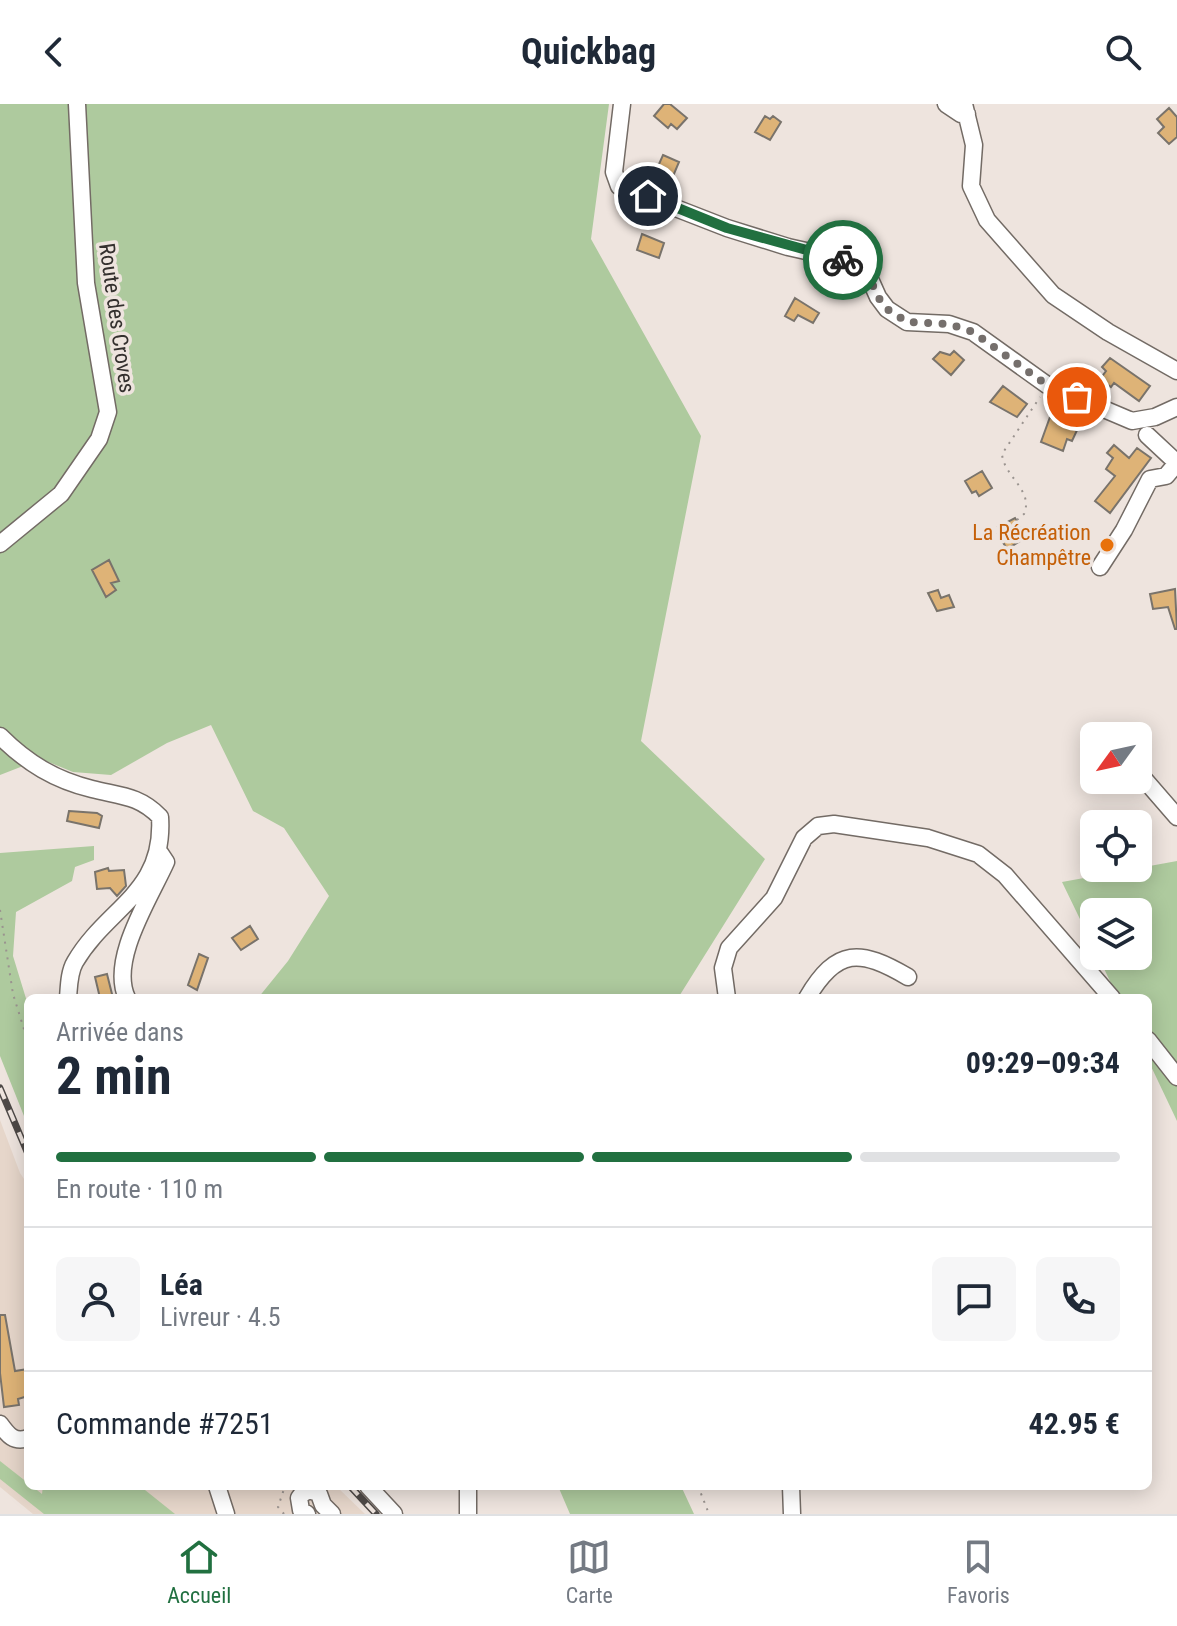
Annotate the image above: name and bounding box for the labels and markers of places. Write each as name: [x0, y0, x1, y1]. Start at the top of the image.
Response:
pin: [614, 162, 682, 230]
pin: [1043, 363, 1111, 431]
place label: La Récréation Champêtre: [972, 520, 1091, 570]
marker: La Récréation Champêtre: [1098, 536, 1116, 554]

